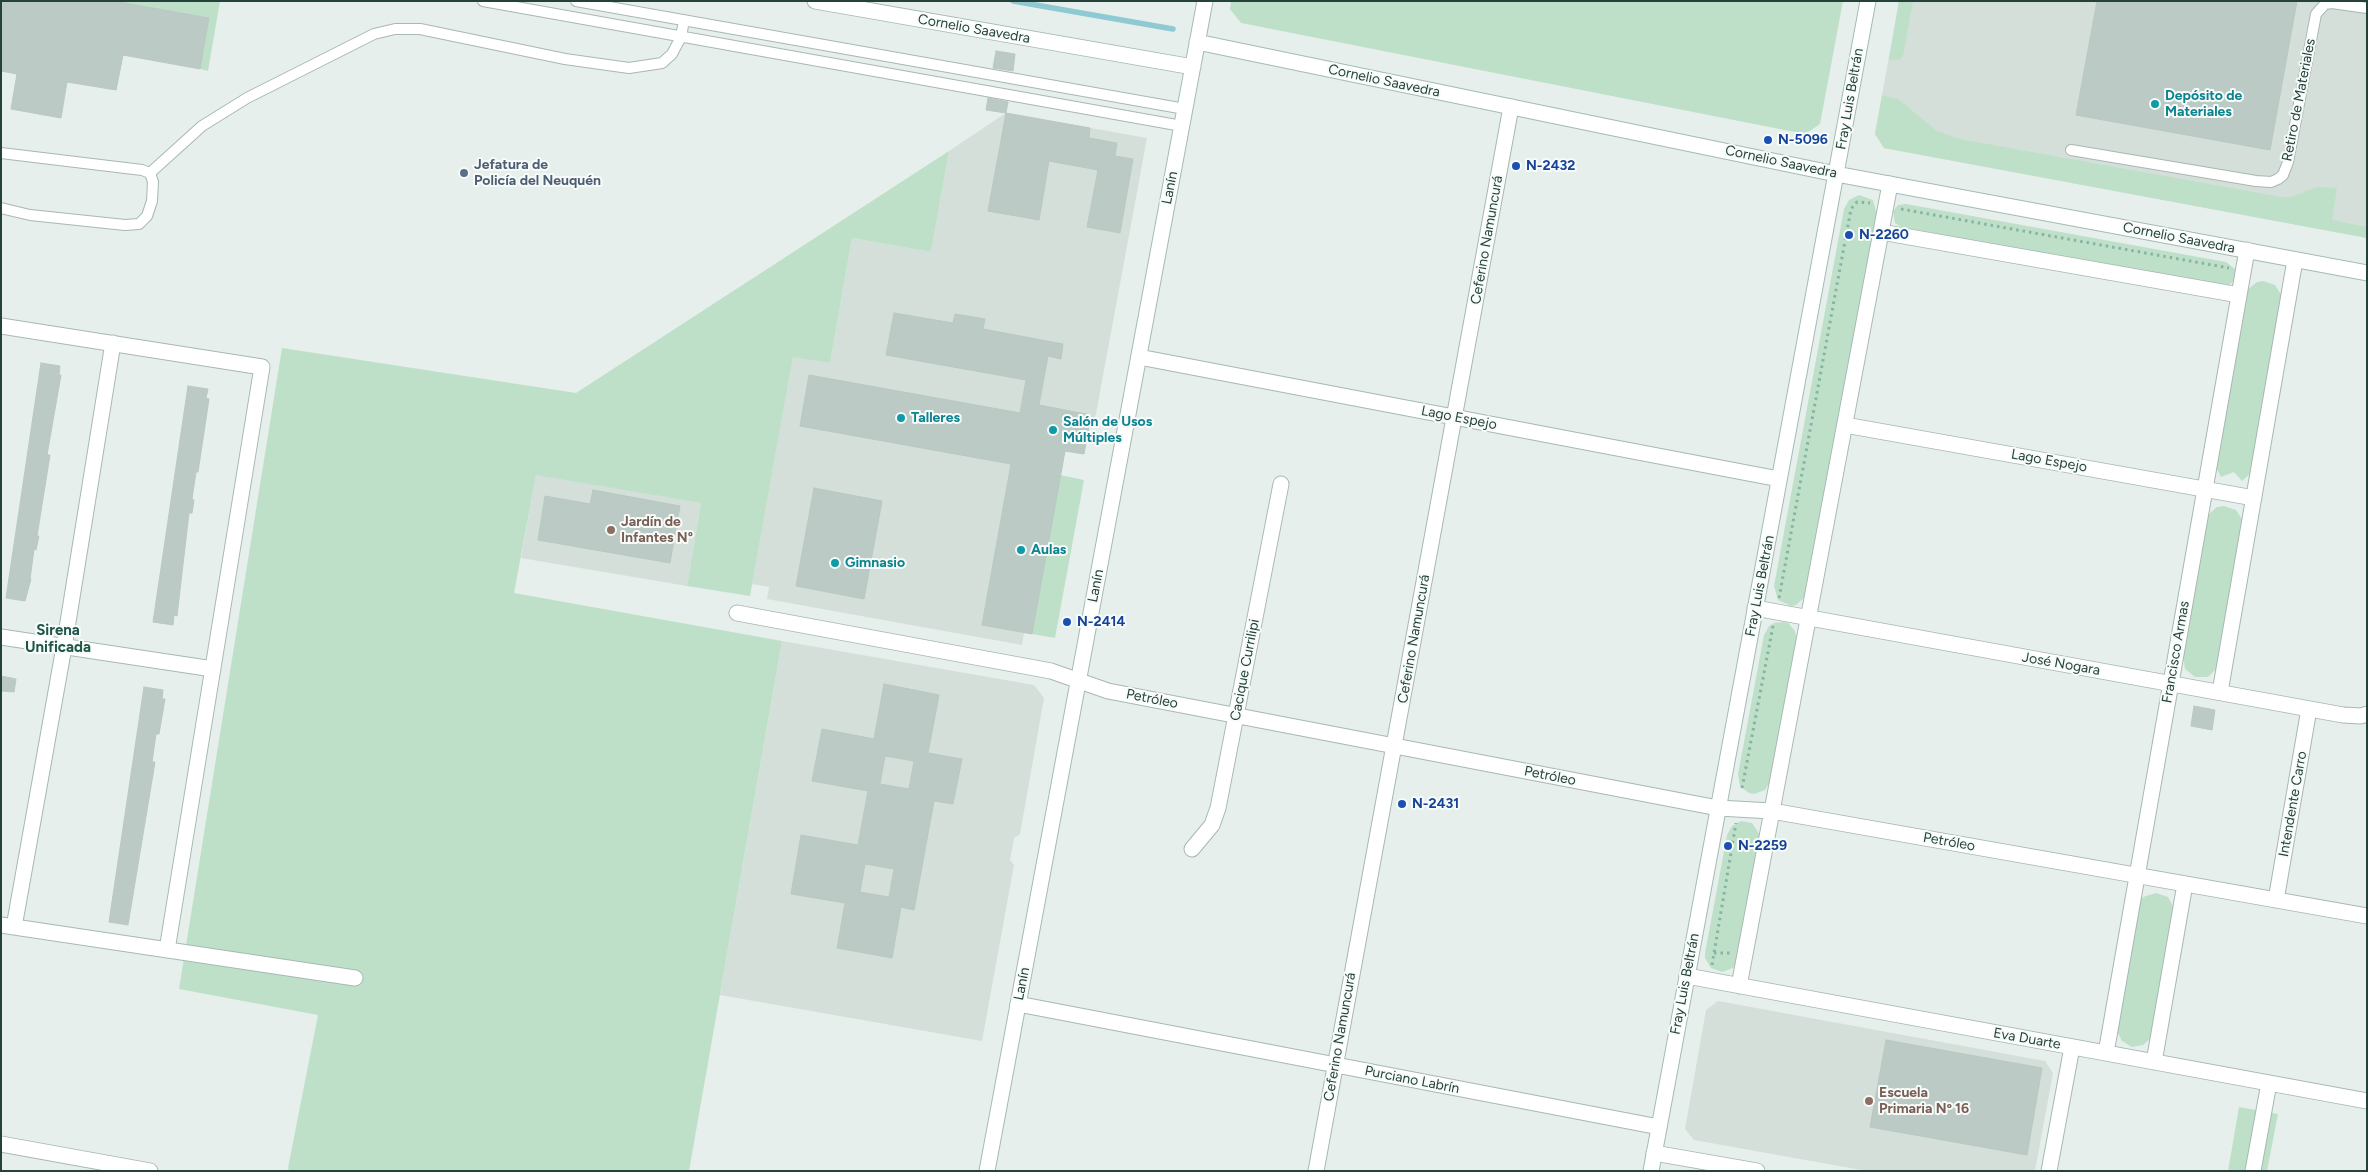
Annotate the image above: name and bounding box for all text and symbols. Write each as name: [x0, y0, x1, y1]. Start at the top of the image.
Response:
street label: Cornelio Saavedra: [916, 11, 1032, 47]
street label: Retiro de Materiales: [2279, 37, 2319, 163]
street label: Fray Luis Beltrán: [1833, 47, 1867, 151]
street label: Cornelio Saavedra: [1327, 61, 1441, 101]
place label: Depósito de Materiales: [2165, 88, 2242, 120]
marker: Depósito de Materiales: [2149, 98, 2161, 110]
place label: N-5096: [1778, 132, 1828, 148]
marker: N-5096: [1762, 134, 1774, 146]
street label: Cornelio Saavedra: [1724, 142, 1838, 182]
place label: Jefatura de Policía del Neuquén: [474, 157, 601, 190]
place label: N-2432: [1526, 158, 1575, 174]
marker: N-2432: [1510, 160, 1522, 172]
marker: Jefatura de Policía del Neuquén: [458, 167, 470, 179]
street label: Lanín: [1159, 170, 1181, 206]
street label: Ceferino Namuncurá: [1467, 174, 1507, 306]
street label: Cornelio Saavedra: [2121, 219, 2237, 257]
place label: N-2260: [1859, 227, 1909, 243]
marker: N-2260: [1843, 229, 1855, 241]
street label: Lago Espejo: [1420, 402, 1498, 434]
place label: Talleres: [911, 410, 960, 426]
marker: Talleres: [895, 412, 907, 424]
place label: Salón de Usos Múltiples: [1063, 414, 1152, 447]
marker: Salón de Usos Múltiples: [1047, 424, 1059, 436]
street label: Lago Espejo: [2010, 446, 2088, 476]
place label: Jardín de Infantes N°: [621, 514, 693, 546]
marker: Jardín de Infantes N°: [605, 524, 617, 536]
street label: Fray Luis Beltrán: [1742, 534, 1778, 638]
place label: Aulas: [1031, 542, 1066, 558]
marker: Aulas: [1015, 544, 1027, 556]
place label: Gimnasio: [845, 555, 905, 571]
marker: Gimnasio: [829, 557, 841, 569]
street label: Lanín: [1085, 568, 1107, 604]
street label: Ceferino Namuncurá: [1394, 573, 1434, 705]
street label: Francisco Armas: [2159, 600, 2193, 704]
place label: N-2414: [1077, 614, 1125, 630]
marker: N-2414: [1061, 616, 1073, 628]
street label: Cacique Currilipi: [1227, 618, 1263, 722]
district label: Sirena Unificada: [25, 622, 91, 657]
street label: José Nogara: [2021, 649, 2101, 679]
street label: Petróleo: [1125, 686, 1179, 712]
street label: Intendente Carro: [2275, 750, 2311, 858]
street label: Petróleo: [1523, 763, 1577, 789]
place label: N-2431: [1412, 796, 1459, 812]
marker: N-2431: [1396, 798, 1408, 810]
street label: Petróleo: [1922, 829, 1976, 855]
place label: N-2259: [1738, 838, 1787, 854]
marker: N-2259: [1722, 840, 1734, 852]
street label: Fray Luis Beltrán: [1667, 932, 1703, 1036]
street label: Lanín: [1011, 966, 1033, 1002]
street label: Ceferino Namuncurá: [1320, 971, 1360, 1103]
street label: Eva Duarte: [1992, 1025, 2062, 1053]
street label: Purciano Labrín: [1363, 1063, 1461, 1097]
place label: Escuela Primaria Nº 16: [1879, 1085, 1969, 1118]
marker: Escuela Primaria Nº 16: [1863, 1095, 1875, 1107]

